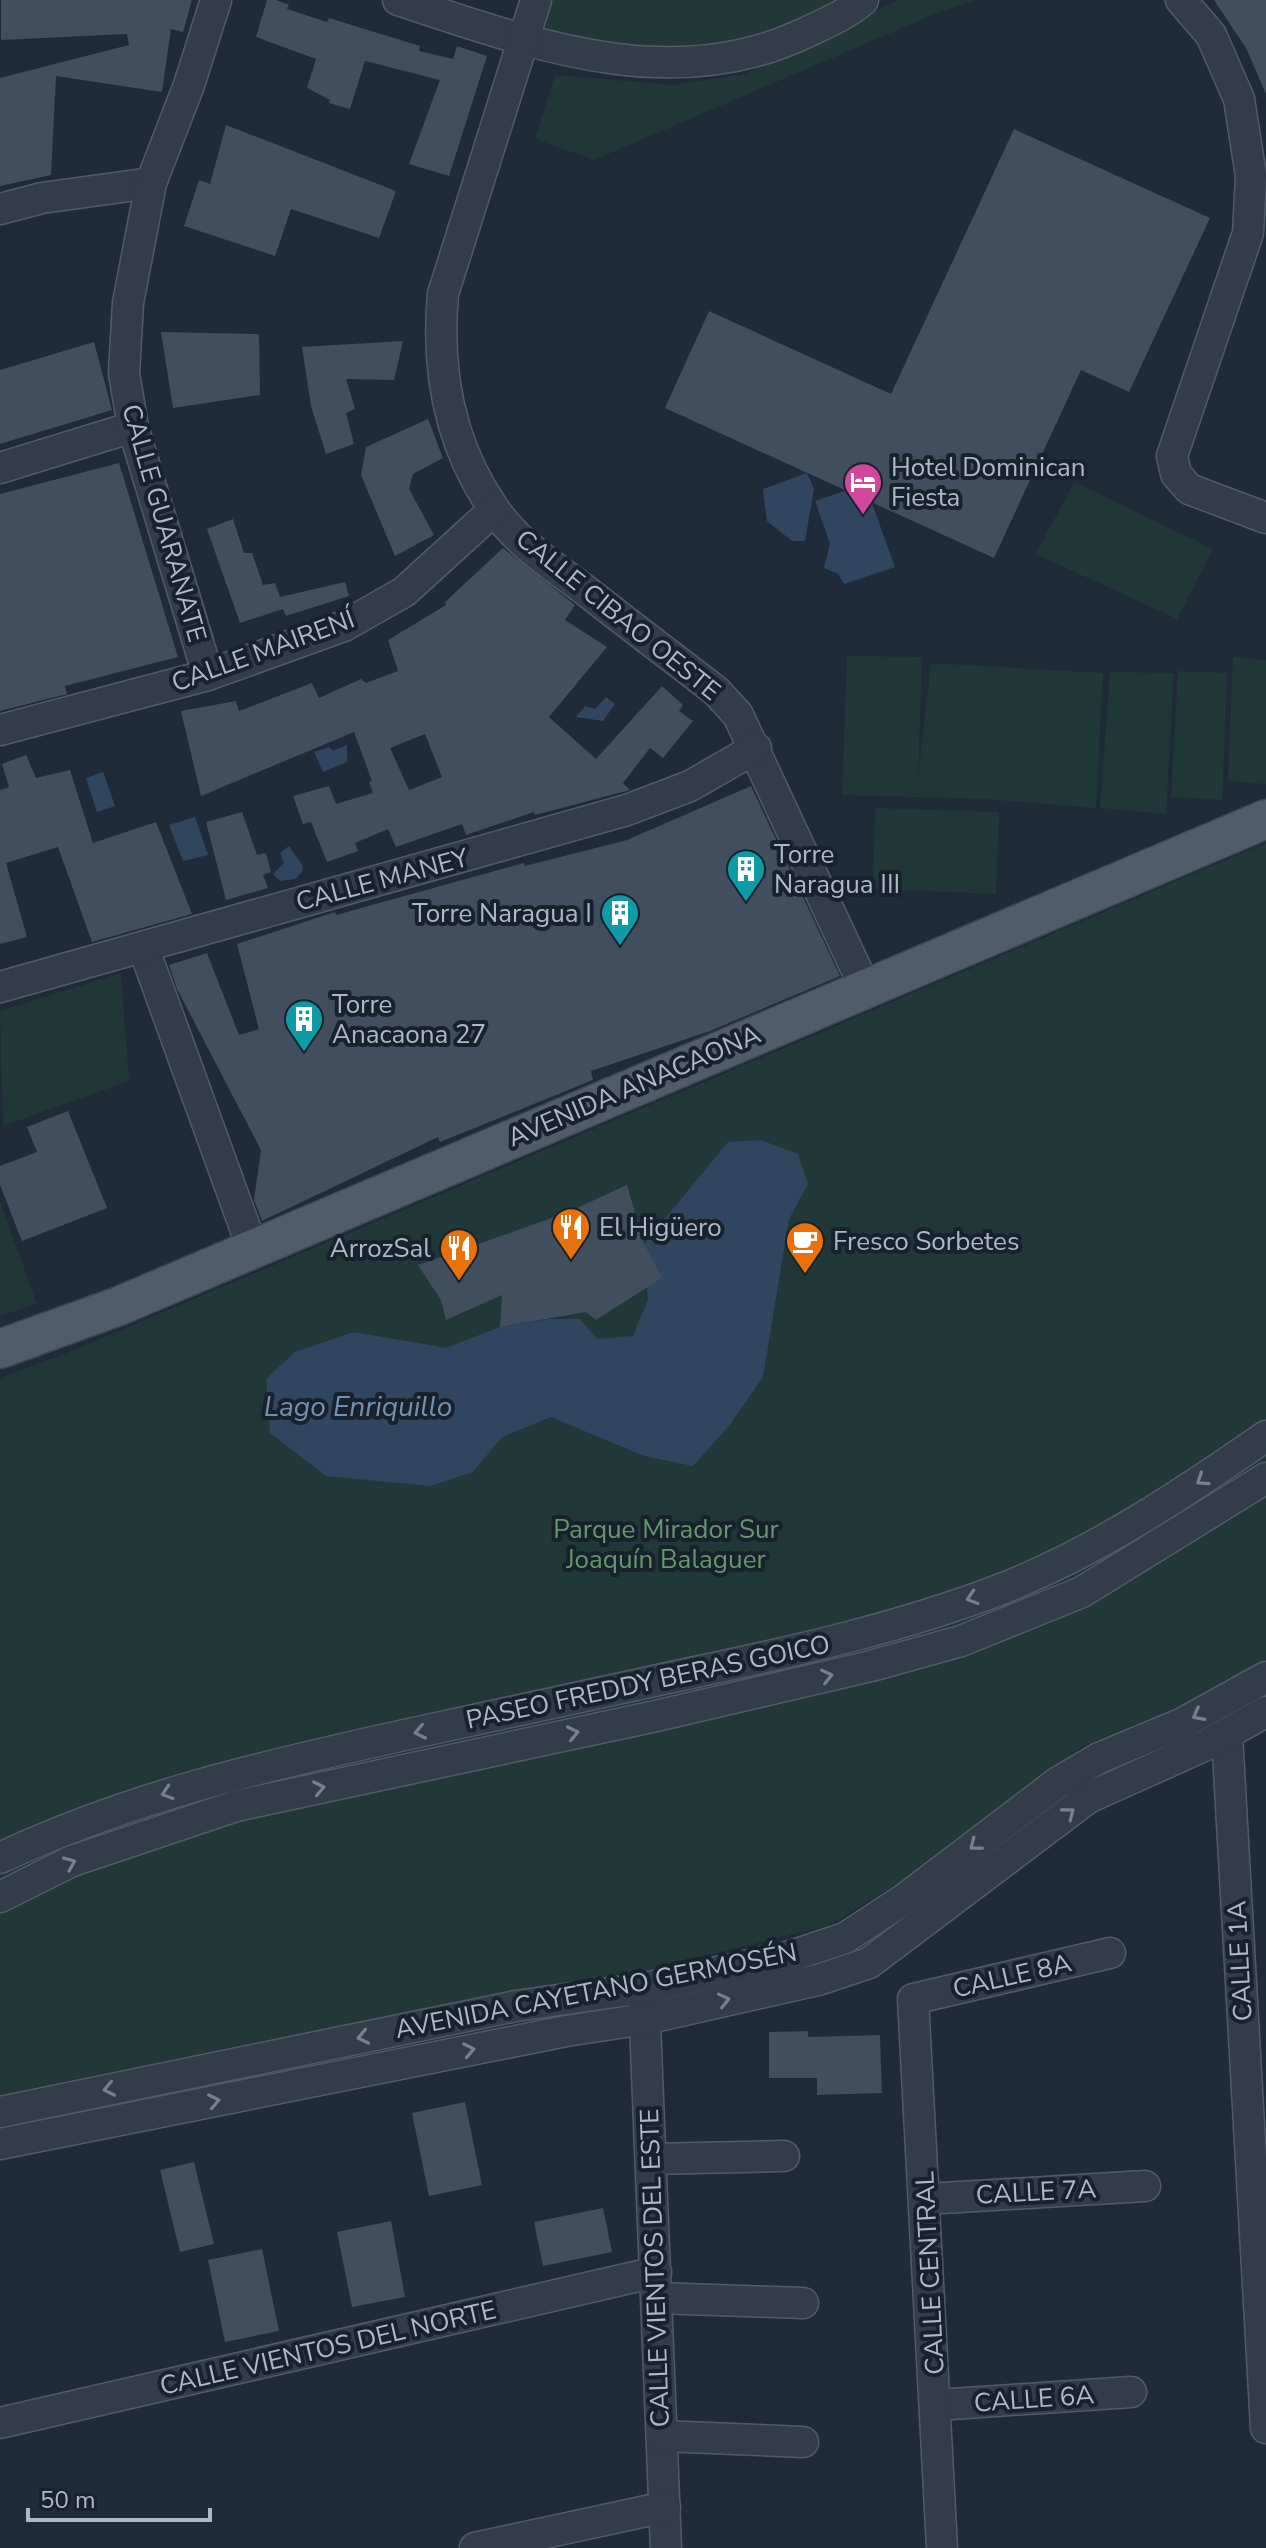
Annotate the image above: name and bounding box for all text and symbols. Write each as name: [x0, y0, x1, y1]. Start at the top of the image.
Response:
street label: CALLE GUARANATE: [113, 400, 215, 646]
place label: Hotel Dominican Fiesta: [891, 450, 1086, 515]
hotel icon: Hotel Dominican Fiesta: [842, 461, 884, 516]
street label: CALLE CIBAO OESTE: [508, 521, 728, 709]
street label: CALLE MAIRENÍ: [167, 601, 361, 700]
place label: Torre Naragua III: [774, 837, 900, 902]
street label: CALLE MANEY: [292, 840, 472, 920]
building icon: Torre Naragua III: [725, 848, 767, 903]
building icon: Torre Naragua I: [599, 892, 641, 947]
place label: Torre Naragua I: [412, 896, 592, 931]
place label: Torre Anacaona 27: [332, 987, 486, 1052]
building icon: Torre Anacaona 27: [283, 998, 325, 1053]
street label: AVENIDA ANACAONA: [502, 1017, 766, 1155]
restaurant icon: El Higüero: [550, 1206, 592, 1261]
place label: El Higüero: [599, 1210, 722, 1245]
cafe icon: Fresco Sorbetes: [784, 1220, 826, 1275]
place label: Fresco Sorbetes: [833, 1224, 1019, 1259]
restaurant icon: ArrozSal: [438, 1227, 480, 1282]
place label: ArrozSal: [330, 1231, 431, 1266]
water label: Lago Enriquillo: [264, 1388, 452, 1426]
one-way arrow: [1196, 1470, 1210, 1485]
park label: Parque Mirador Sur Joaquín Balaguer: [553, 1512, 780, 1577]
one-way arrow: [965, 1589, 979, 1605]
street label: PASEO FREDDY BERAS GOICO: [463, 1626, 833, 1738]
one-way arrow: [819, 1668, 833, 1685]
one-way arrow: [1192, 1706, 1207, 1721]
one-way arrow: [414, 1723, 427, 1740]
one-way arrow: [566, 1725, 579, 1742]
one-way arrow: [311, 1780, 325, 1797]
one-way arrow: [161, 1784, 175, 1800]
one-way arrow: [1060, 1809, 1075, 1823]
one-way arrow: [969, 1836, 984, 1850]
one-way arrow: [62, 1856, 76, 1872]
street label: CALLE 1A: [1219, 1900, 1261, 2022]
street label: AVENIDA CAYETANO GERMOSÉN: [392, 1935, 800, 2047]
street label: CALLE 8A: [949, 1945, 1075, 2007]
one-way arrow: [716, 1992, 730, 2009]
one-way arrow: [357, 2028, 371, 2045]
one-way arrow: [461, 2042, 475, 2059]
one-way arrow: [102, 2080, 116, 2097]
one-way arrow: [207, 2093, 220, 2110]
street label: CALLE VIENTOS DEL ESTE: [632, 2108, 678, 2428]
street label: CALLE CENTRAL: [907, 2170, 953, 2376]
street label: CALLE 7A: [975, 2171, 1097, 2213]
street label: CALLE VIENTOS DEL NORTE: [156, 2292, 500, 2404]
street label: CALLE 6A: [973, 2377, 1095, 2421]
scale bar: [28, 2472, 210, 2522]
text: 50 m: [40, 2484, 96, 2516]

